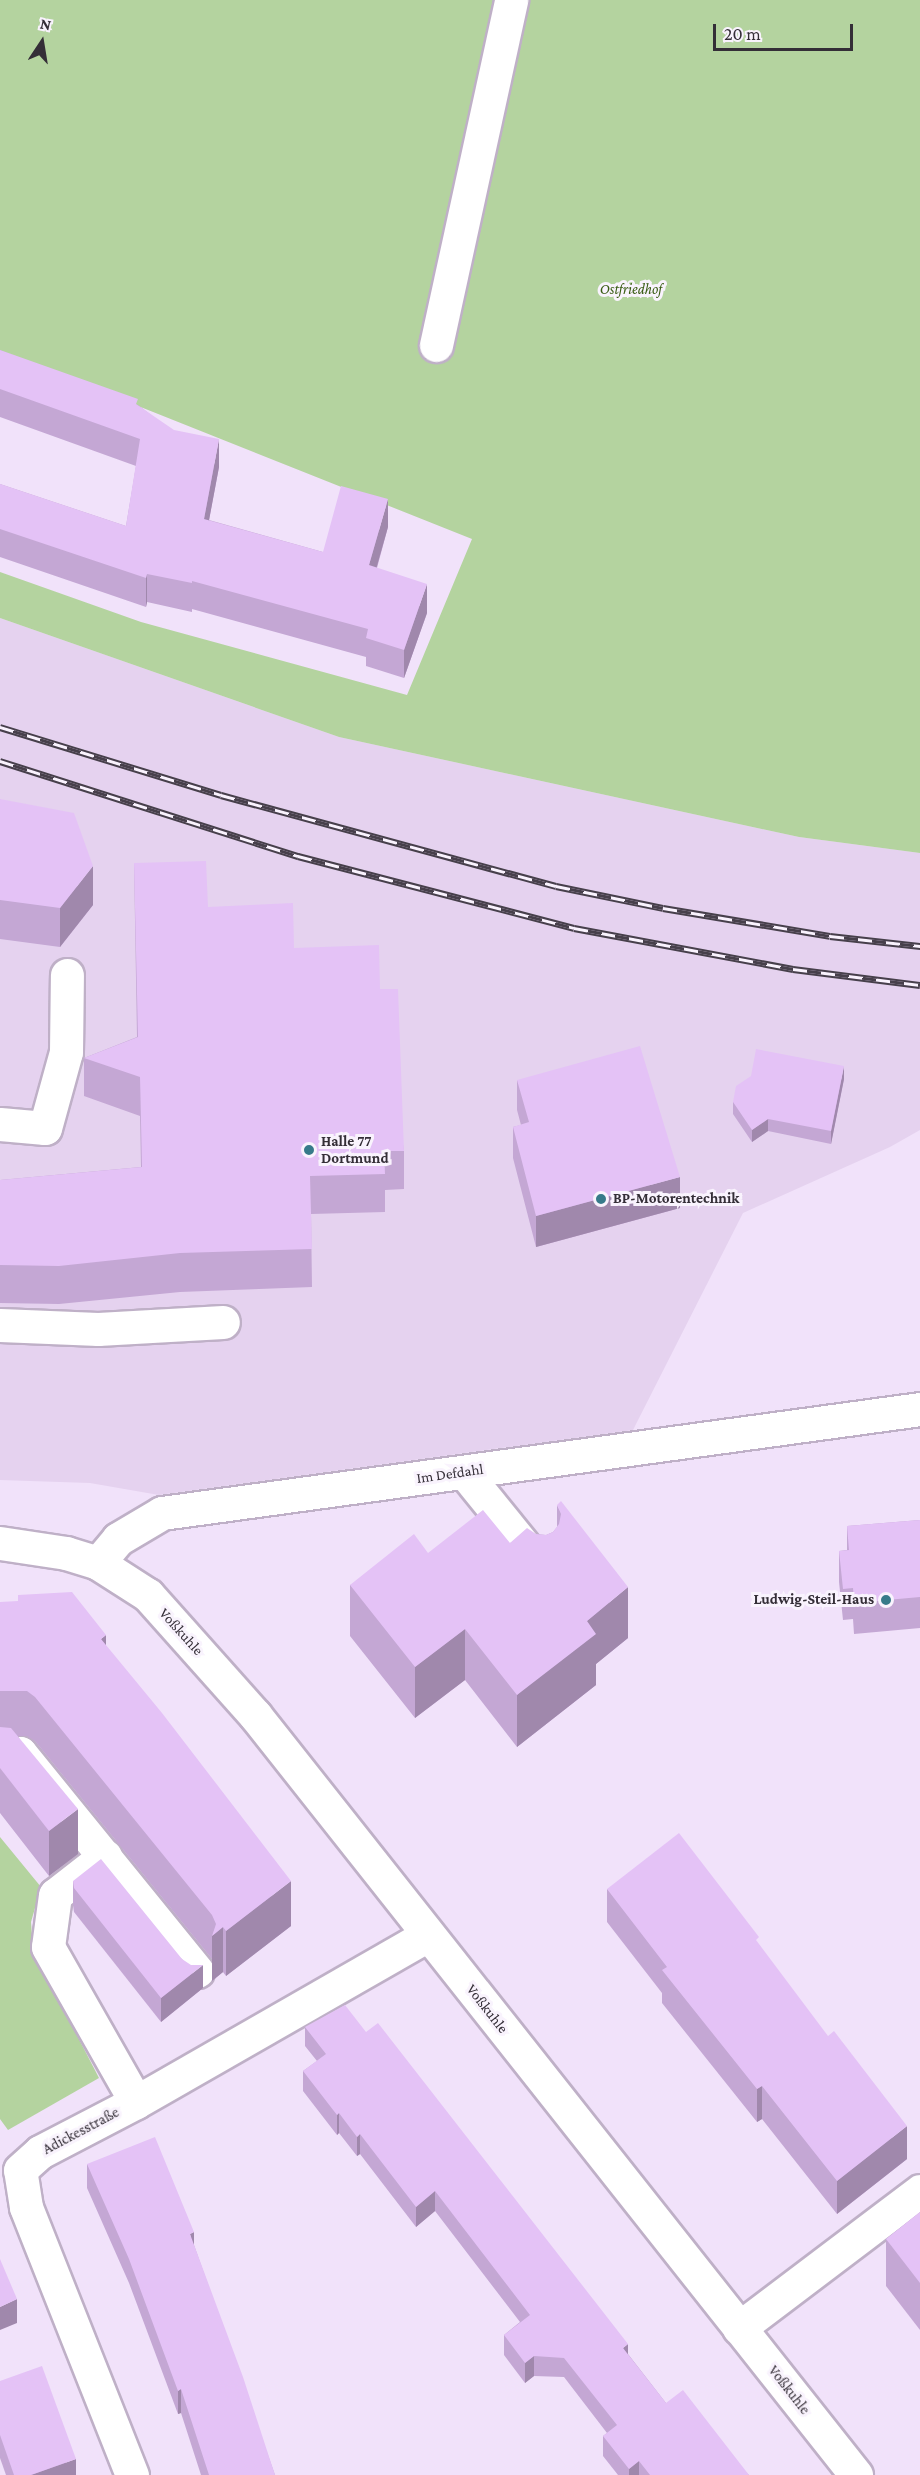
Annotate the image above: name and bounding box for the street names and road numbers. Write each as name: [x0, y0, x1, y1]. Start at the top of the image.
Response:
street label: Im Defdahl: [415, 1460, 485, 1488]
street label: Voßkuhle: [155, 1605, 207, 1659]
street label: Voßkuhle: [462, 1981, 512, 2037]
street label: Adickesstraße: [40, 2103, 122, 2159]
street label: Voßkuhle: [764, 2362, 814, 2418]

